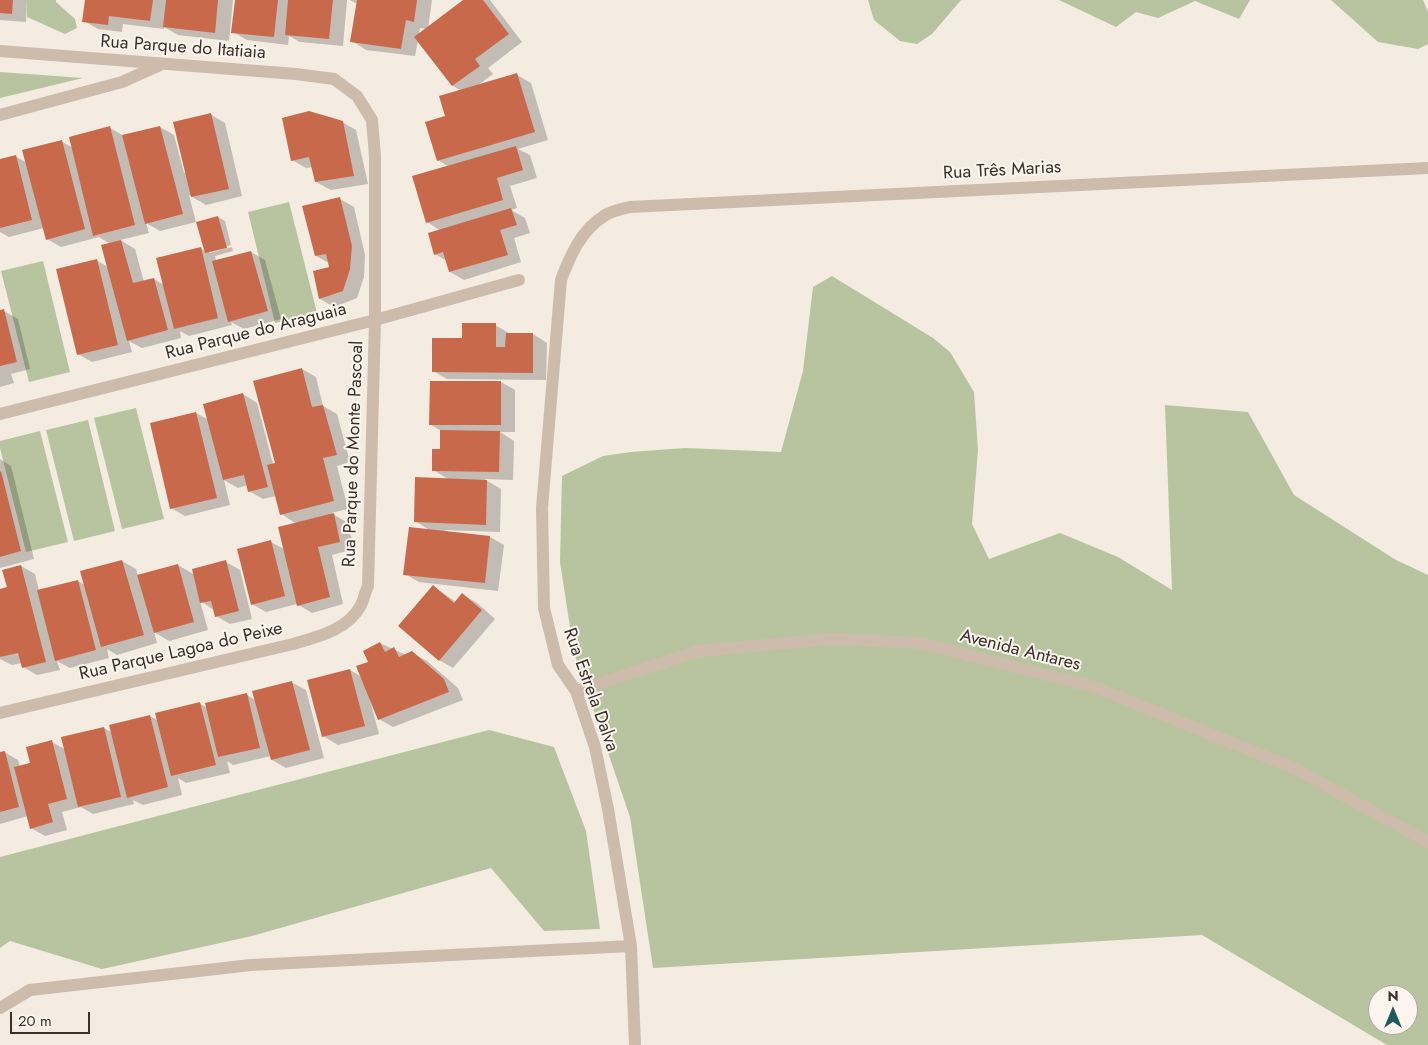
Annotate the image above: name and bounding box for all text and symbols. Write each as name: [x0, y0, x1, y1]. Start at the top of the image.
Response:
street label: Rua Parque do Itatiaia: [100, 31, 266, 65]
street label: Rua Três Marias: [942, 157, 1062, 185]
street label: Rua Parque do Araguaia: [163, 299, 349, 365]
street label: Rua Parque do Monte Pascoal: [339, 340, 369, 568]
street label: Rua Parque Lagoa do Peixe: [77, 618, 285, 686]
street label: Rua Estrela Dalva: [558, 625, 622, 755]
street label: Avenida Antares: [958, 626, 1082, 676]
north arrow: [1368, 985, 1418, 1035]
text: N: [1387, 986, 1399, 1006]
scale bar: [12, 1002, 92, 1034]
text: 20 m: [18, 1010, 52, 1032]

